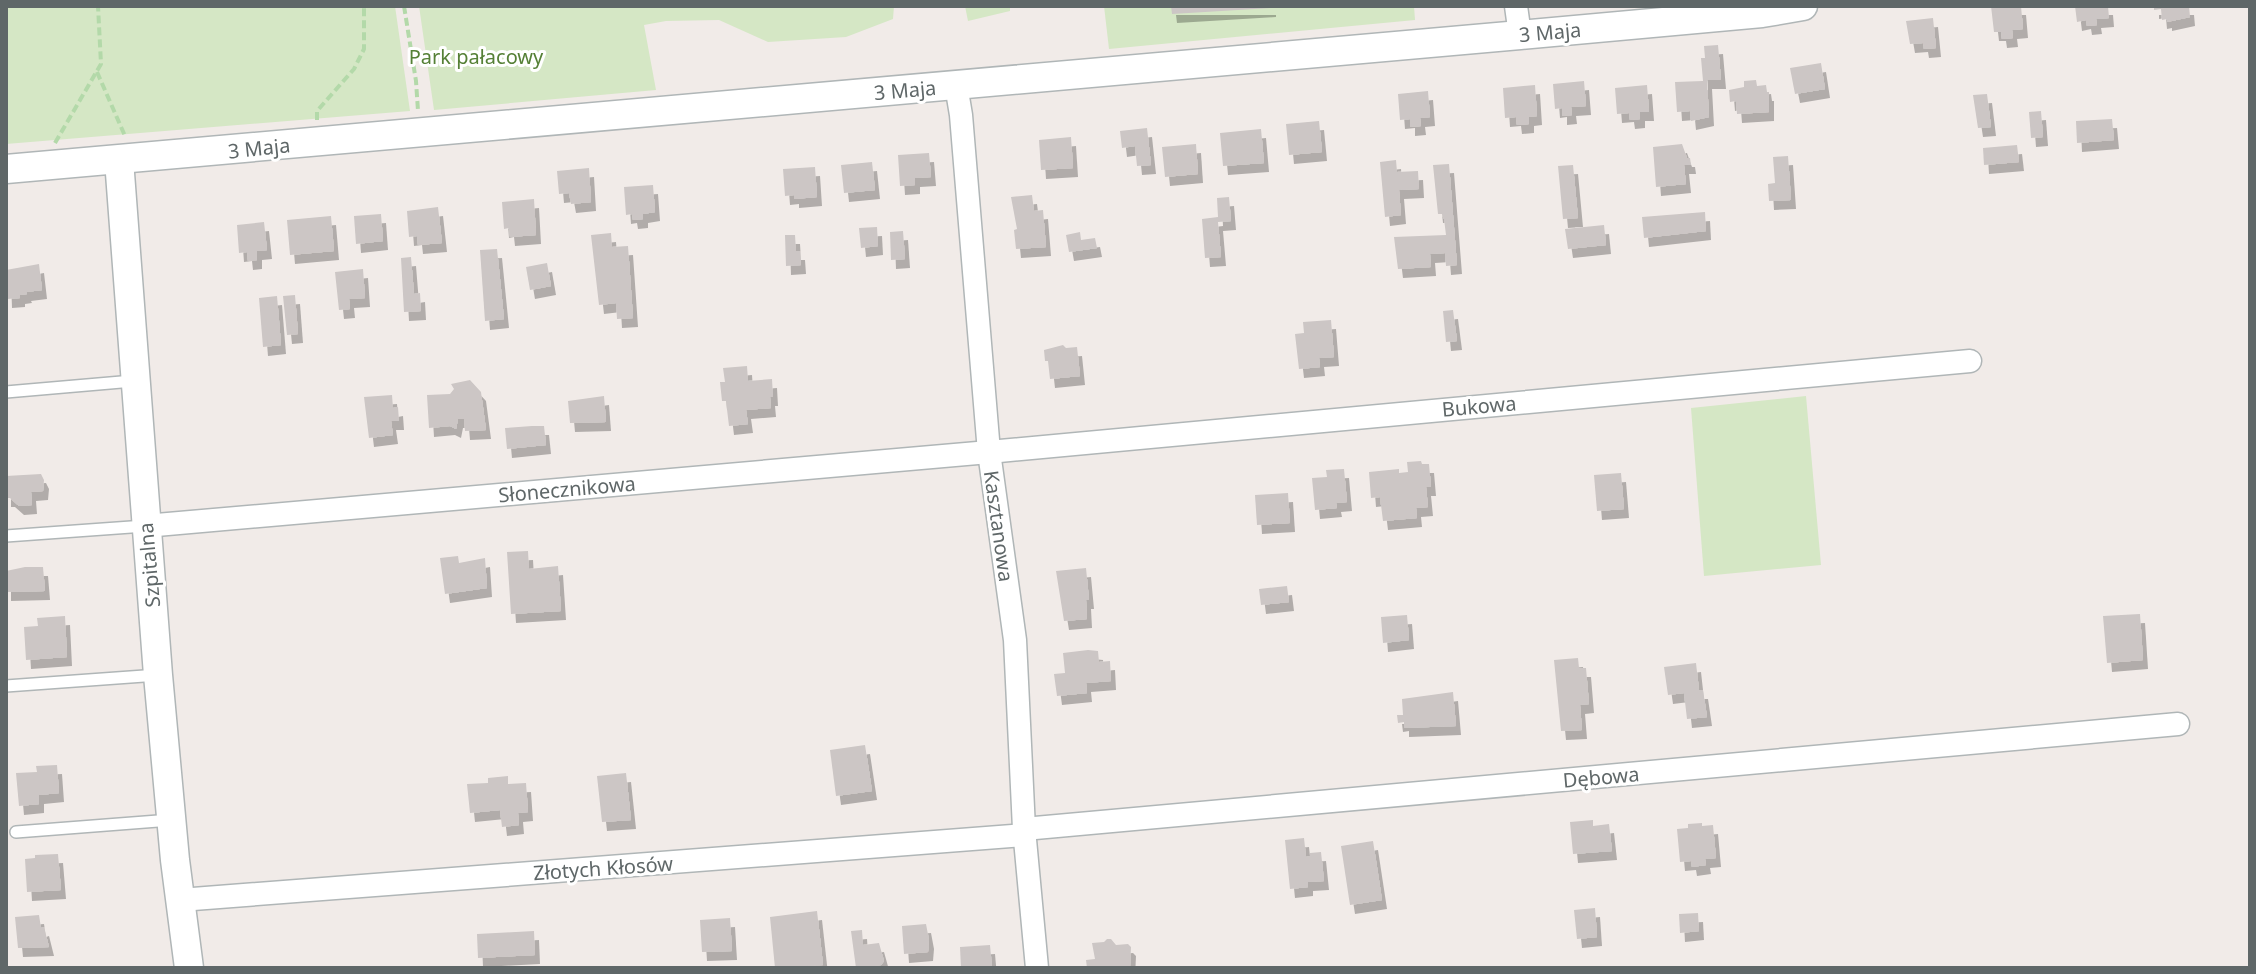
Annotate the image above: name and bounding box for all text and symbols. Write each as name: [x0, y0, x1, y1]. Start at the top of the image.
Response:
street label: 3 Maja: [1518, 16, 1582, 48]
park label: Park pałacowy: [409, 43, 544, 70]
street label: 3 Maja: [873, 74, 937, 106]
street label: 3 Maja: [227, 131, 291, 165]
street label: Bukowa: [1441, 389, 1517, 423]
street label: Kasztanowa: [978, 469, 1020, 583]
street label: Słonecznikowa: [497, 470, 637, 508]
street label: Szpitalna: [132, 521, 166, 609]
street label: Dębowa: [1562, 760, 1640, 794]
street label: Złotych Kłosów: [532, 850, 674, 886]

